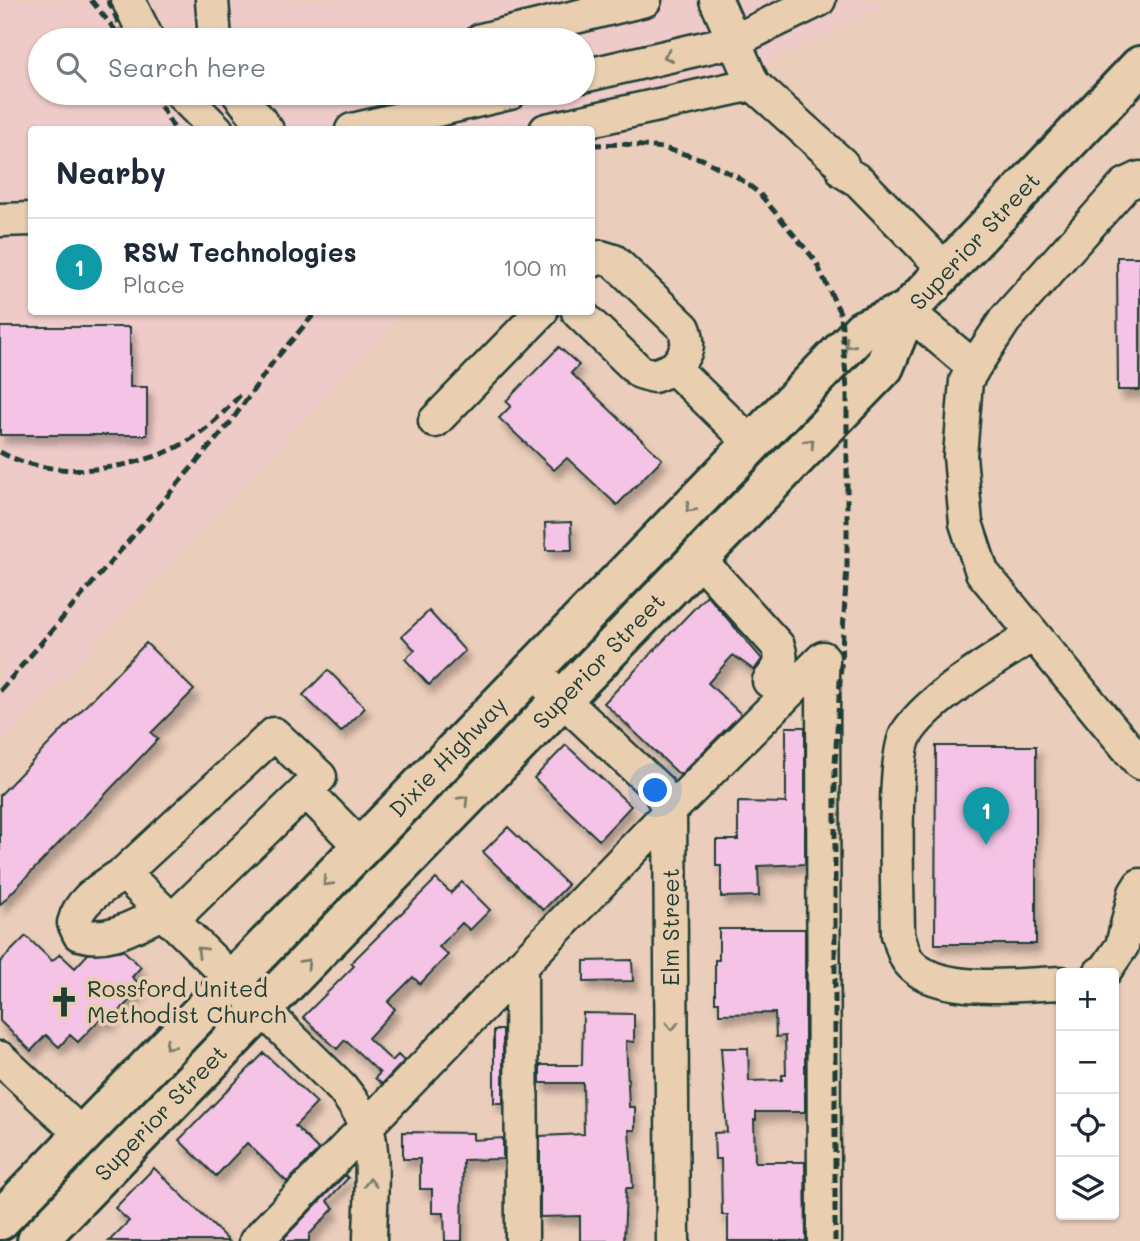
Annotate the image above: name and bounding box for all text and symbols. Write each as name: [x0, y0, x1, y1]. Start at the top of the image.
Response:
search box: [28, 28, 595, 105]
icon: search: [52, 48, 90, 86]
one-way arrow: [662, 48, 674, 62]
text: Search here: [108, 50, 266, 84]
text: Nearby: [56, 152, 166, 192]
street label: Superior Street: [902, 165, 1046, 316]
text: RSW Technologies: [123, 235, 357, 269]
text: 1: [74, 252, 84, 282]
text: 100 m: [503, 252, 567, 282]
text: Place: [123, 269, 185, 299]
one-way arrow: [844, 336, 857, 349]
one-way arrow: [801, 438, 814, 451]
one-way arrow: [686, 499, 699, 512]
street label: Superior Street: [526, 586, 671, 735]
street label: Dixie Highway: [382, 689, 513, 823]
your location: [638, 773, 672, 807]
pin: 1: [963, 787, 1009, 845]
one-way arrow: [456, 795, 469, 808]
street label: Elm Street: [655, 868, 685, 986]
one-way arrow: [323, 874, 336, 887]
one-way arrow: [196, 947, 209, 960]
one-way arrow: [297, 958, 310, 971]
map controls: [1056, 968, 1119, 1220]
button: +: [1056, 968, 1119, 1031]
place label: Rossford United Methodist Church: [87, 973, 287, 1029]
church icon: Rossford United Methodist Church: [47, 985, 81, 1019]
one-way arrow: [664, 1021, 680, 1032]
button: −: [1056, 1031, 1119, 1094]
one-way arrow: [165, 1037, 178, 1050]
street label: Superior Street: [88, 1038, 233, 1187]
button: locate: [1056, 1094, 1119, 1157]
button: layers: [1056, 1157, 1119, 1220]
one-way arrow: [362, 1177, 378, 1188]

